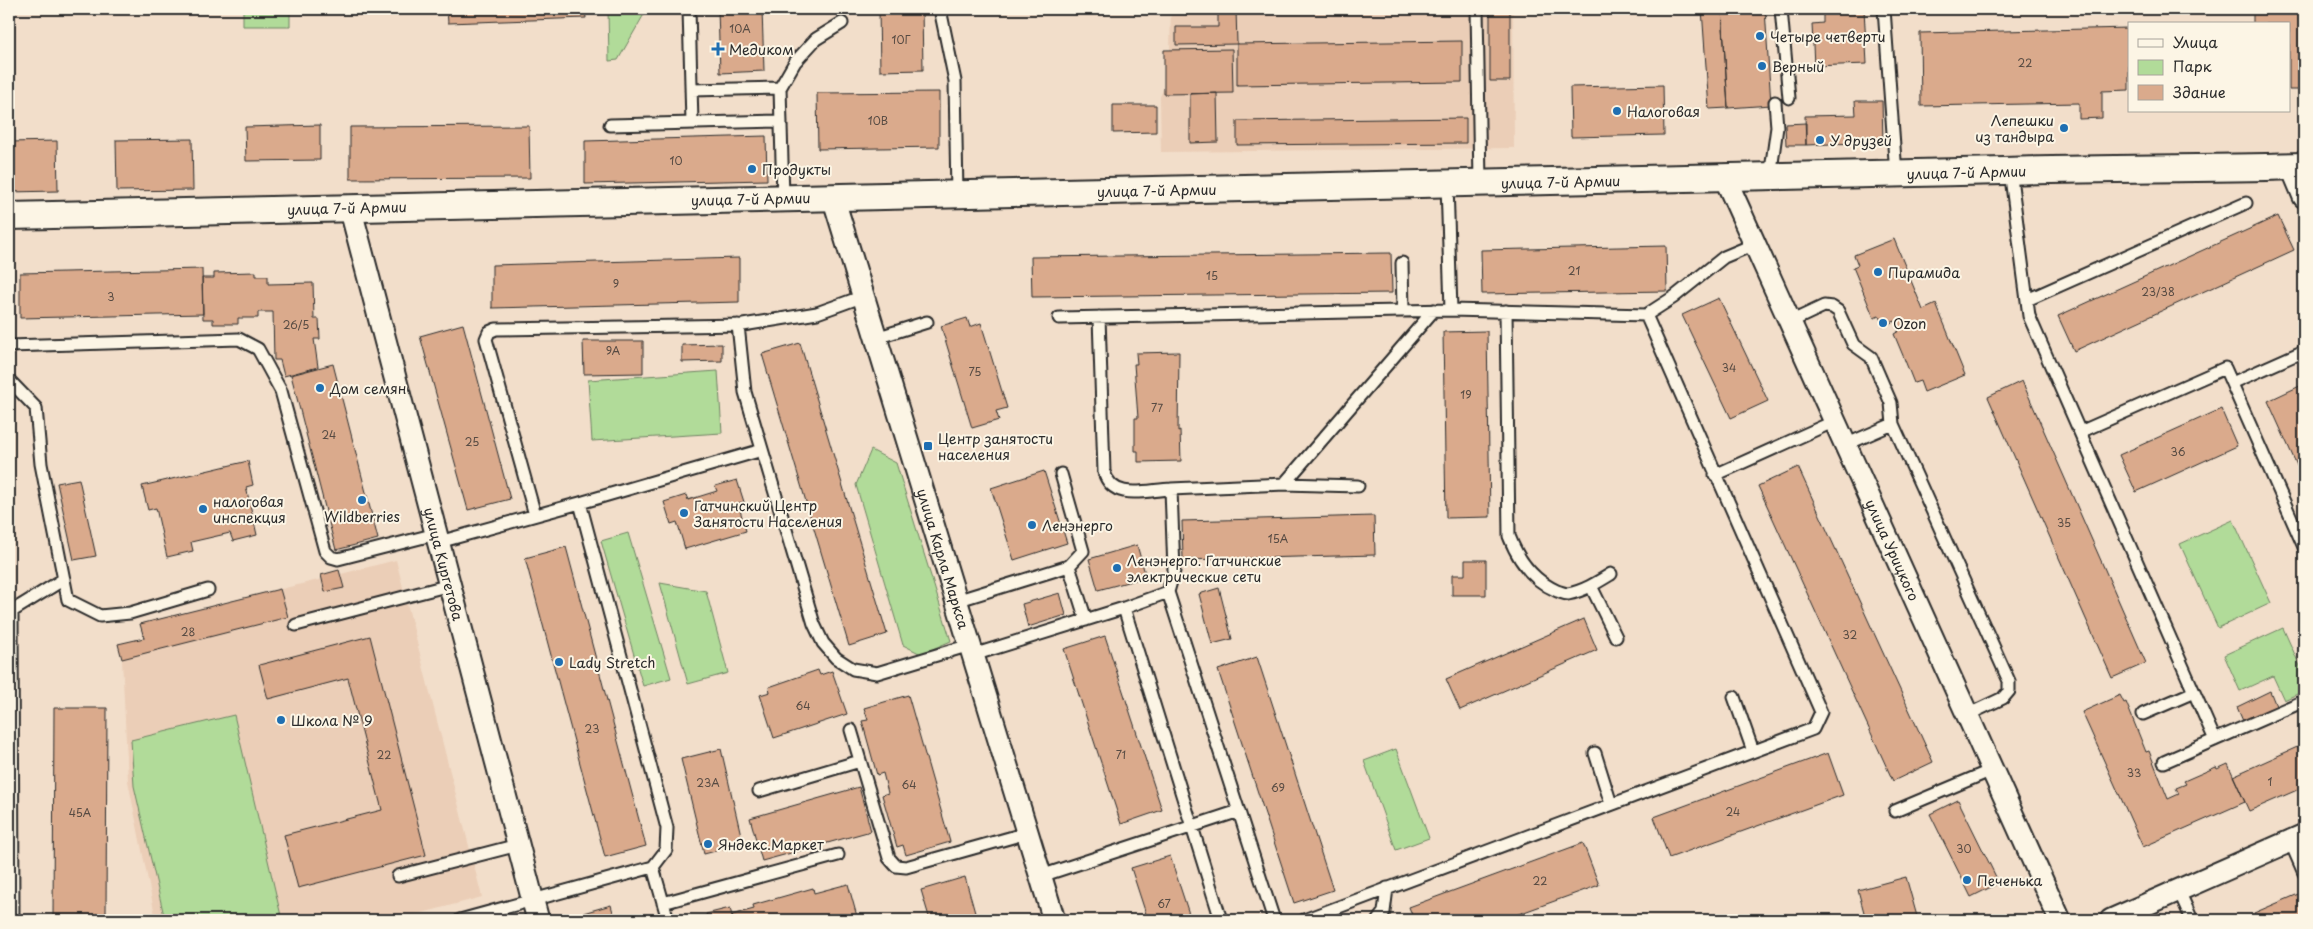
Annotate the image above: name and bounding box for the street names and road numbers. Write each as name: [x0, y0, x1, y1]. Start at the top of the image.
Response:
street label: улица 7-й Армии: [1906, 160, 2027, 184]
street label: улица 7-й Армии: [1501, 170, 1621, 193]
street label: улица 7-й Армии: [1097, 178, 1217, 202]
street label: улица 7-й Армии: [691, 187, 811, 210]
street label: улица 7-й Армии: [287, 196, 407, 219]
street label: улица Карла Маркса: [912, 486, 975, 632]
street label: улица Урицкого: [1861, 496, 1925, 604]
street label: улица Киргетова: [419, 505, 469, 623]

